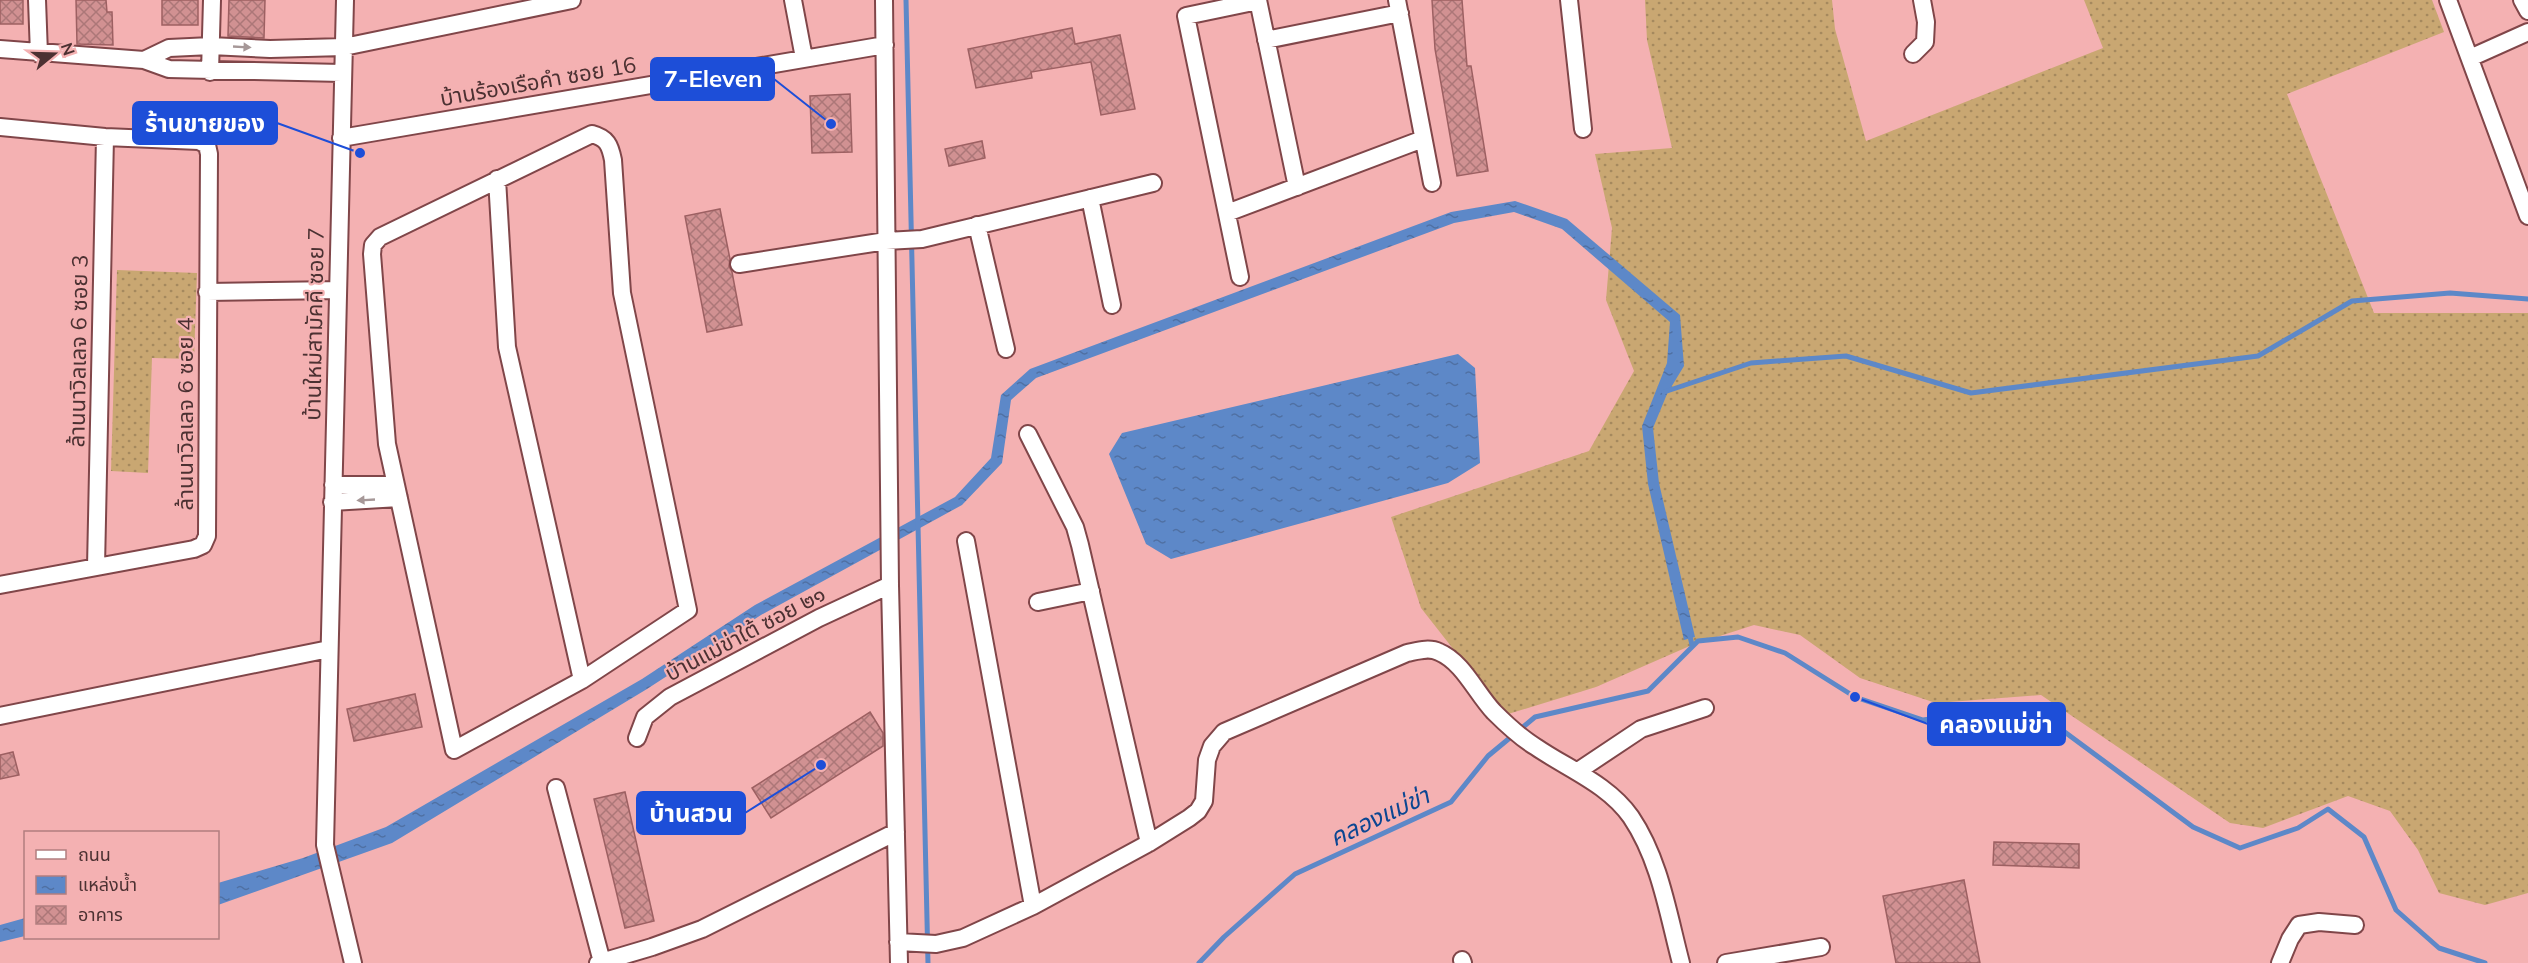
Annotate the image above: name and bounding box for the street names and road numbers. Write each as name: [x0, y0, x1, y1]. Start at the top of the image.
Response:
street label: บ้านร้องเรือคำ ซอย 16: [438, 50, 638, 112]
street label: บ้านใหม่สามัคคี ซอย 7: [298, 227, 330, 421]
street label: ล้านนาวิลเลจ 6 ซอย 3: [62, 254, 94, 448]
street label: ล้านนาวิลเลจ 6 ซอย 4: [171, 318, 199, 510]
street label: บ้านแม่ข่าใต้ ซอย ๒๑: [660, 579, 830, 687]

